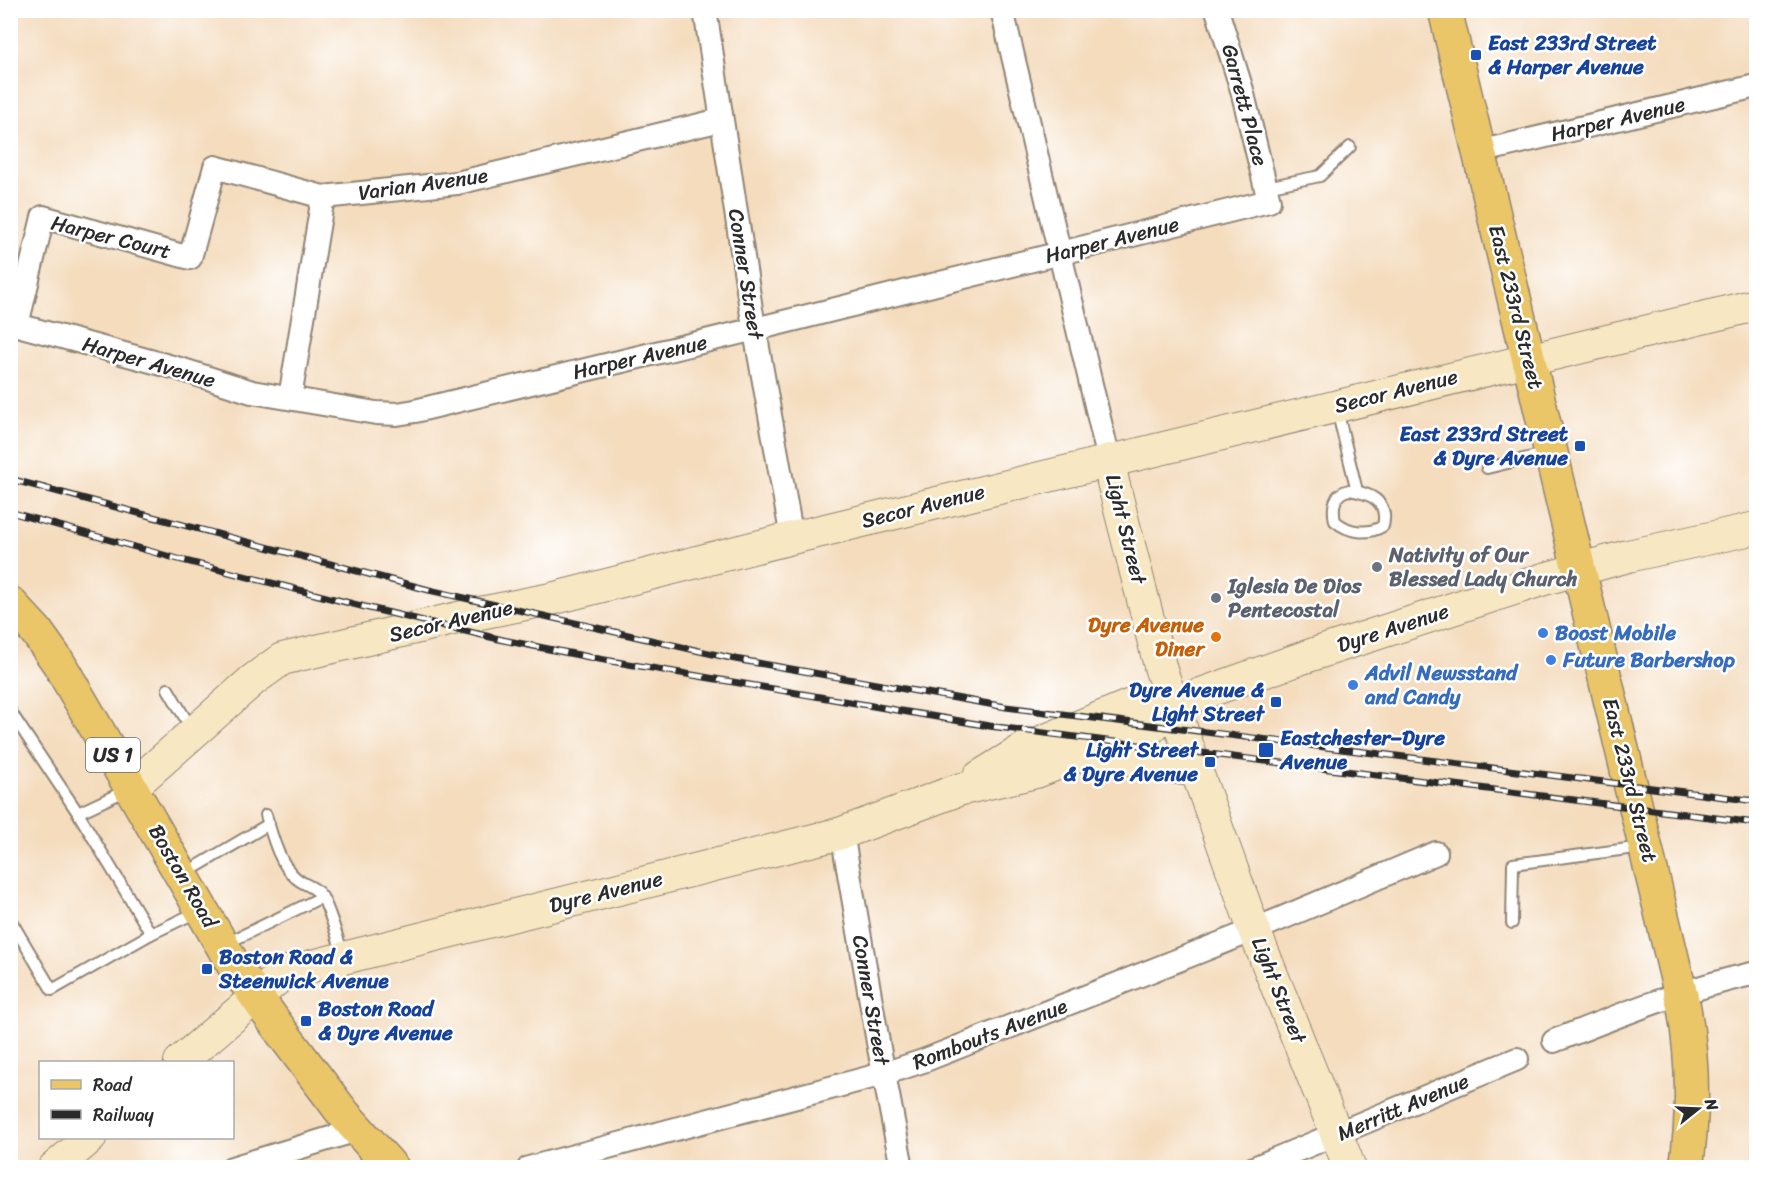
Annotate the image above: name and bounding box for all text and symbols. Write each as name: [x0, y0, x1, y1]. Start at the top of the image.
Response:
place label: East 233rd Street & Harper Avenue: [1488, 24, 1657, 86]
street label: Garrett Place: [1210, 40, 1280, 170]
marker: East 233rd Street & Harper Avenue: [1469, 48, 1483, 62]
street label: Harper Avenue: [1547, 85, 1689, 153]
street label: Varian Avenue: [356, 156, 490, 212]
street label: Harper Court: [47, 204, 175, 270]
street label: Harper Avenue: [1041, 205, 1183, 275]
street label: Conner Street: [717, 206, 775, 343]
street label: East 233rd Street: [1477, 221, 1555, 393]
street label: Harper Avenue: [569, 323, 711, 391]
street label: Harper Avenue: [78, 325, 220, 399]
street label: Secor Avenue: [1330, 357, 1462, 425]
place label: East 233rd Street & Dyre Avenue: [1399, 415, 1569, 477]
marker: East 233rd Street & Dyre Avenue: [1573, 439, 1587, 453]
street label: Light Street: [1094, 470, 1158, 589]
street label: Secor Avenue: [857, 472, 989, 540]
place label: Nativity of Our Blessed Lady Church: [1388, 536, 1578, 598]
marker: Nativity of Our Blessed Lady Church: [1370, 560, 1384, 574]
place label: Iglesia De Dios Pentecostal: [1227, 567, 1363, 629]
street label: Secor Avenue: [385, 588, 517, 654]
marker: Iglesia De Dios Pentecostal: [1209, 591, 1223, 605]
street label: Dyre Avenue: [1332, 592, 1454, 664]
place label: Dyre Avenue Diner: [1088, 606, 1206, 668]
place label: Boost Mobile: [1555, 614, 1676, 652]
marker: Boost Mobile: [1536, 626, 1550, 640]
marker: Dyre Avenue Diner: [1209, 630, 1223, 644]
place label: Future Barbershop: [1562, 641, 1736, 679]
marker: Future Barbershop: [1544, 653, 1558, 667]
place label: Advil Newsstand and Candy: [1364, 654, 1519, 716]
place label: Dyre Avenue & Light Street: [1129, 671, 1266, 733]
marker: Advil Newsstand and Candy: [1346, 678, 1360, 692]
street label: East 233rd Street: [1591, 694, 1669, 866]
marker: Dyre Avenue & Light Street: [1269, 695, 1283, 709]
place label: Eastchester–Dyre Avenue: [1279, 719, 1445, 781]
place label: Light Street & Dyre Avenue: [1063, 731, 1200, 793]
road number: US 1: [86, 738, 140, 772]
marker: Eastchester–Dyre Avenue: [1257, 741, 1275, 759]
marker: Light Street & Dyre Avenue: [1203, 755, 1217, 769]
street label: Boston Road: [138, 817, 229, 937]
street label: Dyre Avenue: [545, 859, 667, 924]
street label: Light Street: [1240, 931, 1318, 1050]
street label: Conner Street: [841, 932, 901, 1070]
place label: Boston Road & Steenwick Avenue: [218, 938, 390, 1000]
marker: Boston Road & Steenwick Avenue: [200, 962, 214, 976]
street label: Rombouts Avenue: [907, 987, 1073, 1081]
place label: Boston Road & Dyre Avenue: [318, 990, 453, 1052]
marker: Boston Road & Dyre Avenue: [299, 1014, 313, 1028]
legend: [39, 1061, 234, 1139]
street label: Merritt Avenue: [1331, 1062, 1475, 1152]
text: Road: [93, 1069, 133, 1101]
north arrow: [1668, 1079, 1728, 1139]
text: N: [1696, 1094, 1728, 1115]
text: Railway: [93, 1099, 155, 1131]

